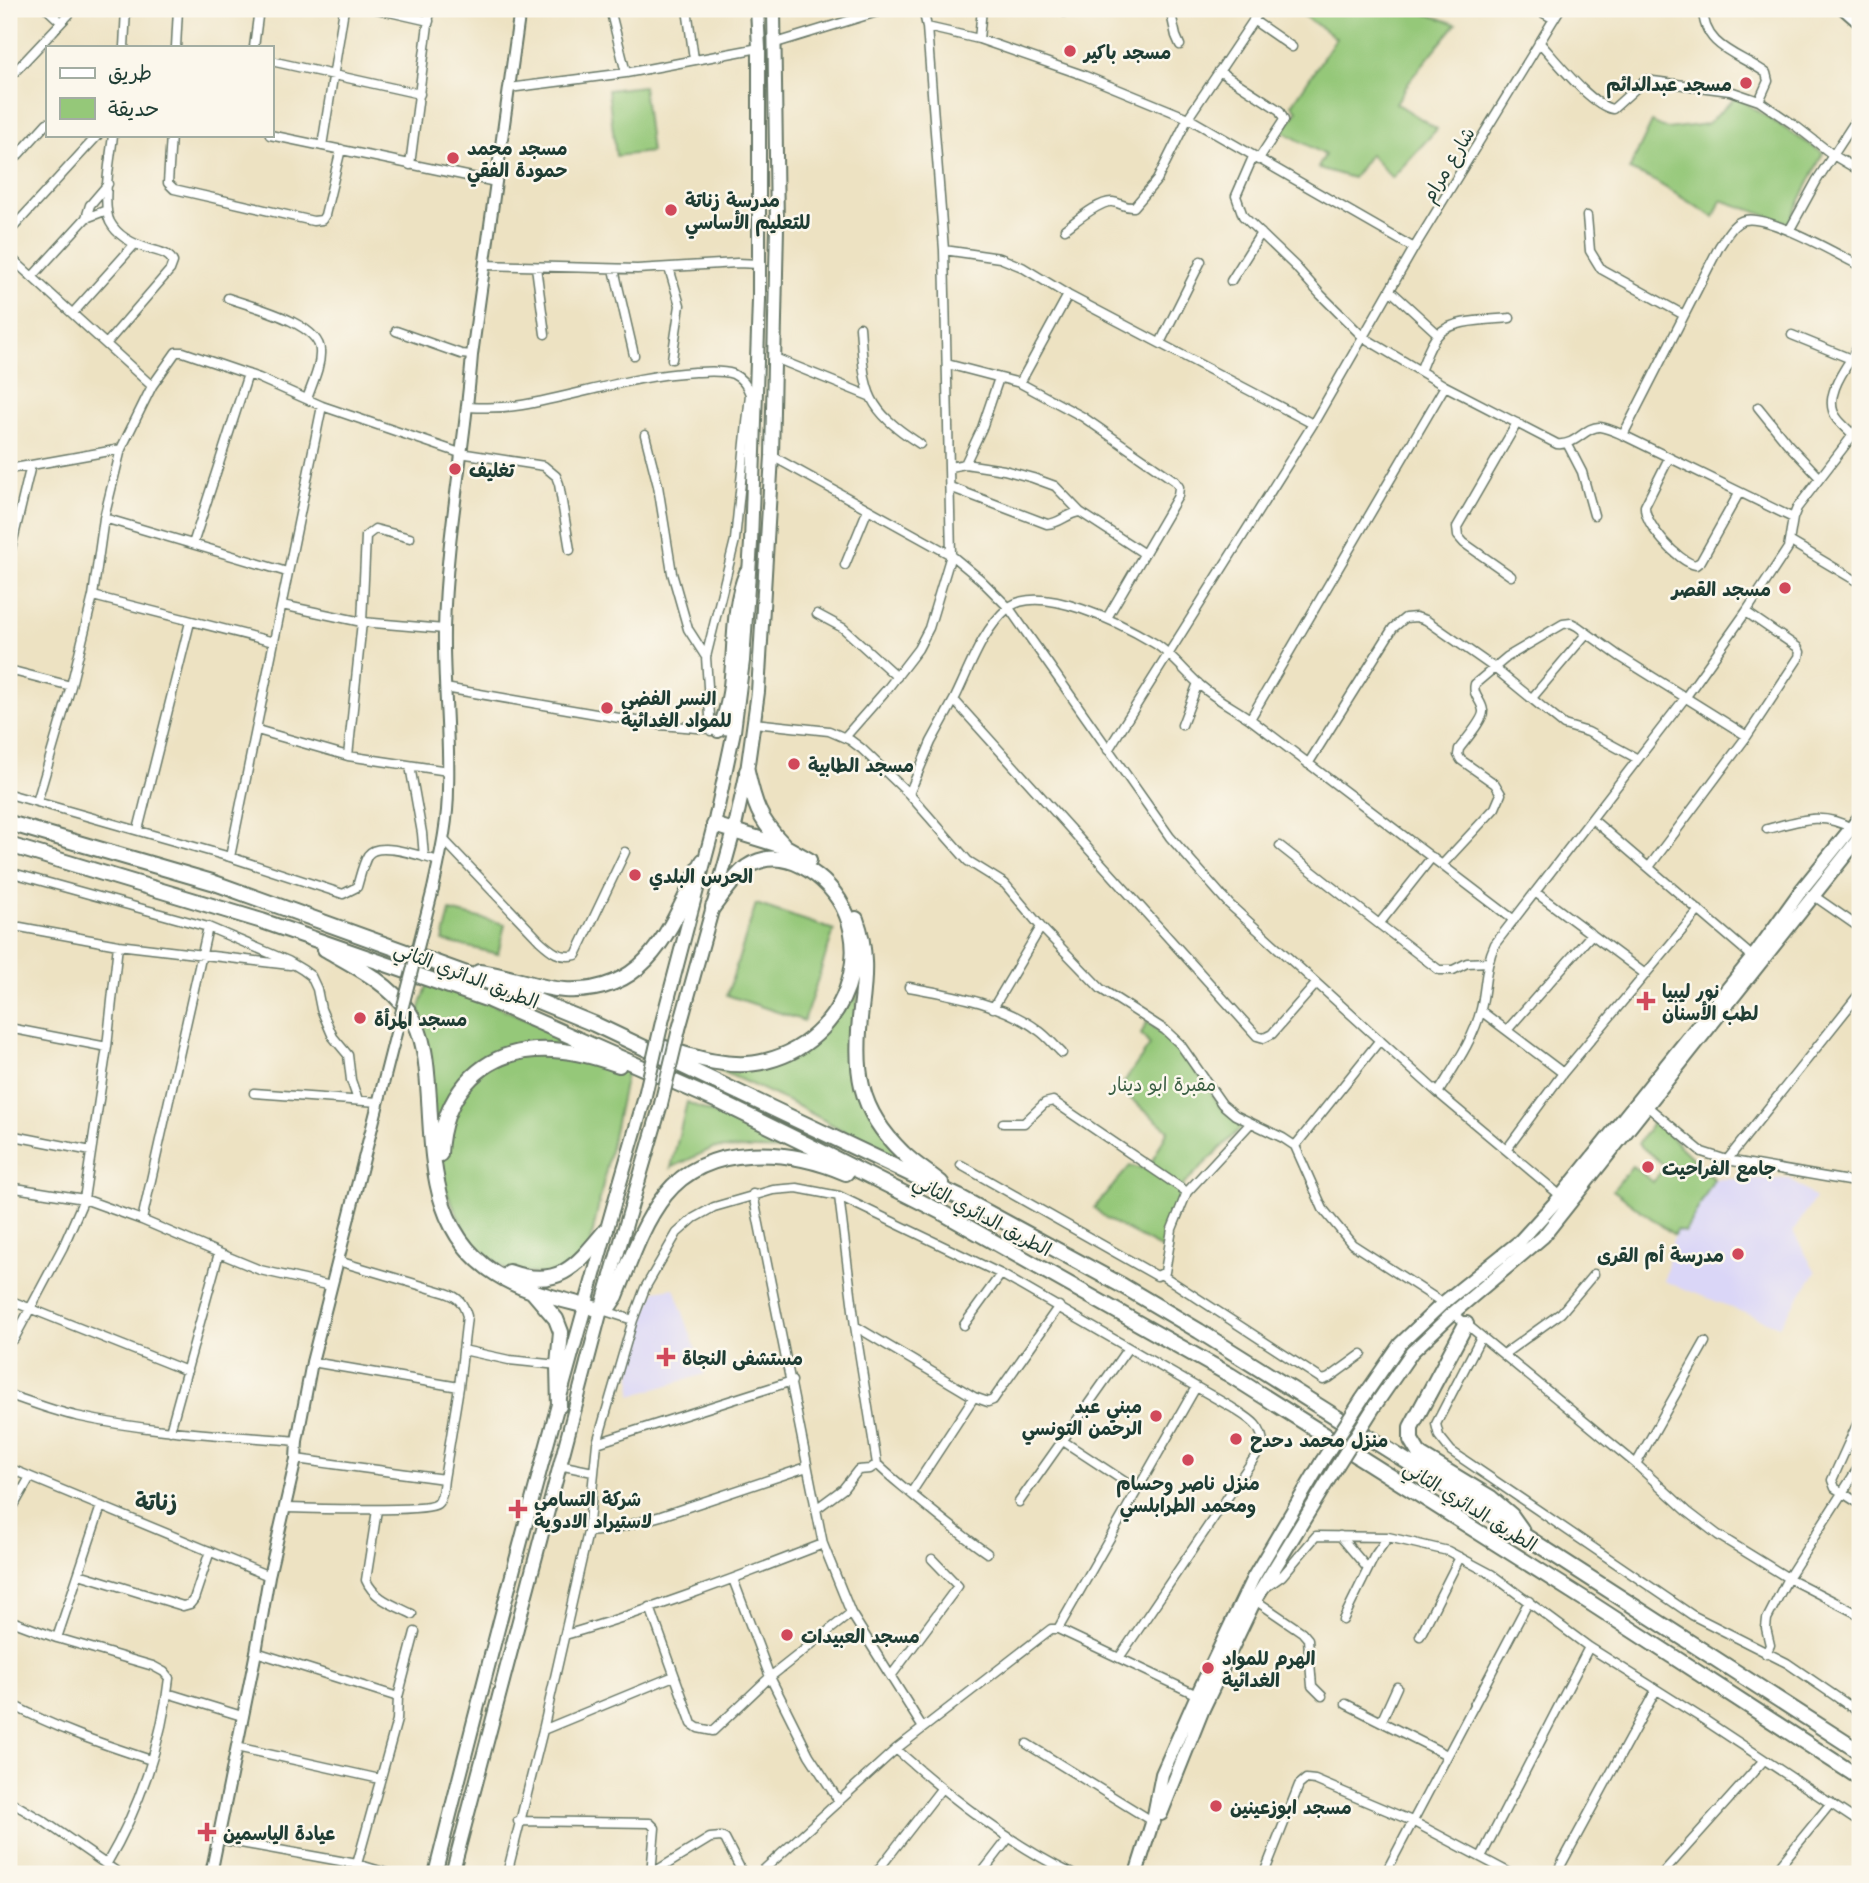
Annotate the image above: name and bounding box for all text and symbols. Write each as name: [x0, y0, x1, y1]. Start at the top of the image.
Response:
place label: مسجد باكير: [1082, 37, 1171, 65]
marker: مسجد باكير: [1062, 43, 1078, 59]
legend: [46, 46, 273, 136]
text: طريق: [108, 55, 152, 87]
place label: مسجد عبدالدائم: [1606, 69, 1732, 99]
marker: مسجد عبدالدائم: [1738, 75, 1754, 91]
text: حديقة: [108, 91, 159, 123]
street label: شارع مرام: [1413, 121, 1482, 208]
place label: مسجد محمد حمودة الفقي: [467, 133, 568, 187]
marker: مسجد محمد حمودة الفقي: [445, 150, 461, 166]
place label: مدرسة زناتة للتعليم الأساسي: [685, 185, 810, 239]
marker: مدرسة زناتة للتعليم الأساسي: [663, 202, 679, 218]
place label: تغليف: [469, 455, 516, 483]
marker: تغليف: [447, 461, 463, 477]
place label: مسجد القصر: [1670, 574, 1771, 602]
marker: مسجد القصر: [1777, 580, 1793, 596]
place label: النسر الفضي للمواد الغدائية: [621, 683, 732, 733]
marker: النسر الفضي للمواد الغدائية: [599, 700, 615, 716]
place label: مسجد الطابية: [808, 750, 914, 778]
marker: مسجد الطابية: [786, 756, 802, 772]
place label: الحرس البلدي: [649, 861, 753, 891]
marker: الحرس البلدي: [627, 867, 643, 883]
street label: الطريق الدائري الثاني: [389, 934, 543, 1018]
place label: نور ليبيا لطب الأسنان: [1662, 976, 1758, 1026]
marker: نور ليبيا لطب الأسنان: [1636, 991, 1656, 1011]
place label: مسجد المرأة: [374, 1004, 467, 1032]
marker: مسجد المرأة: [352, 1010, 368, 1026]
park label: مقبرة ابو دينار: [1108, 1069, 1216, 1097]
place label: جامع الفراحيت: [1662, 1153, 1776, 1182]
marker: جامع الفراحيت: [1640, 1159, 1656, 1175]
street label: الطريق الدائري الثاني: [907, 1166, 1057, 1266]
place label: مدرسة أم القرى: [1597, 1240, 1724, 1270]
marker: مدرسة أم القرى: [1730, 1246, 1746, 1262]
place label: مستشفى النجاة: [682, 1343, 803, 1371]
marker: مستشفى النجاة: [656, 1347, 676, 1367]
place label: مبني عبد الرحمن التونسي: [1022, 1391, 1142, 1445]
marker: مبني عبد الرحمن التونسي: [1148, 1408, 1164, 1424]
place label: منزل محمد دحدح: [1250, 1425, 1388, 1453]
marker: منزل محمد دحدح: [1228, 1431, 1244, 1447]
marker: منزل ناصر وحسام ومحمد الطرابلسي: [1180, 1452, 1196, 1468]
street label: الطريق الدائري الثاني: [1397, 1453, 1543, 1561]
place label: منزل ناصر وحسام ومحمد الطرابلسي: [1116, 1468, 1260, 1522]
district label: زناتة: [135, 1483, 177, 1518]
place label: شركة التسامي لاستيراد الادوية: [534, 1484, 652, 1534]
marker: شركة التسامي لاستيراد الادوية: [508, 1499, 528, 1519]
place label: مسجد العبيدات: [801, 1621, 920, 1649]
marker: مسجد العبيدات: [779, 1627, 795, 1643]
place label: الهرم للمواد الغدائية: [1222, 1643, 1316, 1693]
marker: الهرم للمواد الغدائية: [1200, 1660, 1216, 1676]
place label: مسجد ابوزعينين: [1230, 1792, 1352, 1820]
marker: مسجد ابوزعينين: [1208, 1798, 1224, 1814]
place label: عيادة الياسمين: [223, 1818, 335, 1846]
marker: عيادة الياسمين: [197, 1822, 217, 1842]

